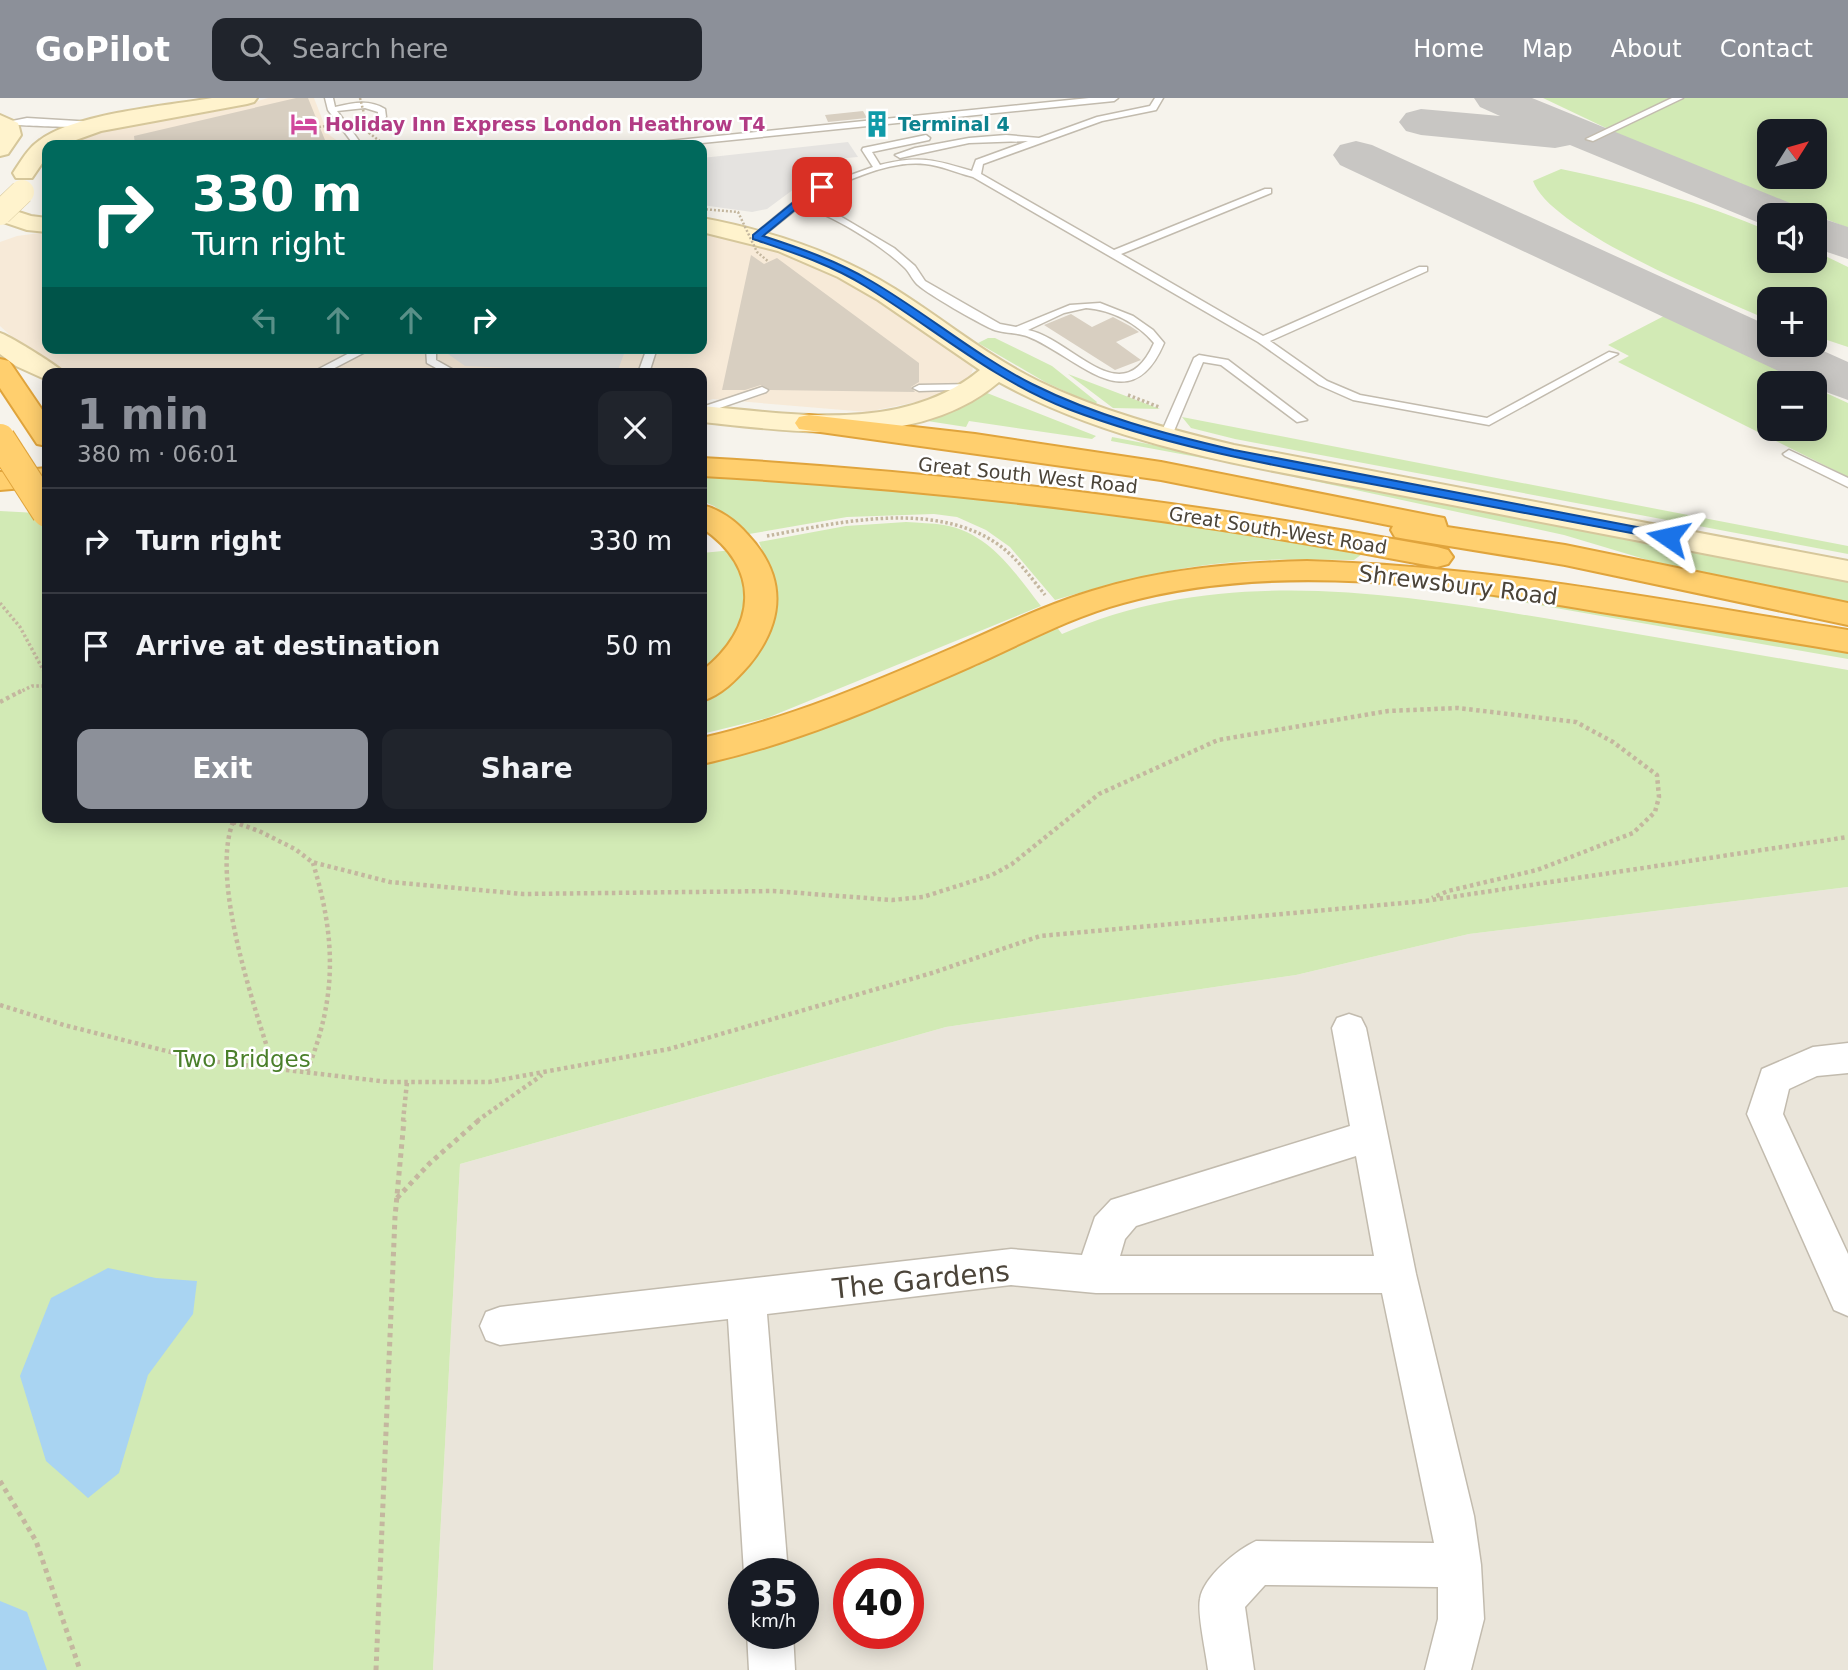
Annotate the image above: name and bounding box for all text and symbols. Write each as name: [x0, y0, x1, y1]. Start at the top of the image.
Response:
search box: [212, 18, 702, 81]
text: GoPilot: [35, 30, 170, 69]
icon: search: [236, 30, 274, 68]
text: Search here: [292, 34, 448, 64]
text: Home: [1413, 35, 1484, 63]
text: Map: [1522, 35, 1573, 63]
text: About: [1611, 35, 1682, 63]
text: Contact: [1720, 35, 1813, 63]
hotel icon: Holiday Inn Express London Heathrow T4: [289, 109, 319, 139]
building icon: Terminal 4: [862, 109, 892, 139]
place label: Holiday Inn Express London Heathrow T4: [325, 113, 765, 135]
place label: Terminal 4: [898, 113, 1010, 135]
north arrow: [1757, 119, 1827, 189]
map controls: [1757, 119, 1827, 441]
pin: [792, 157, 852, 217]
text: 330 m: [192, 166, 362, 223]
icon: right: [77, 168, 168, 259]
icon: arrive: [803, 168, 841, 206]
button: sound: [1757, 203, 1827, 273]
text: Turn right: [192, 225, 345, 263]
button: +: [1757, 287, 1827, 357]
icon: left: [246, 301, 284, 339]
icon: ahead: [319, 301, 357, 339]
icon: ahead: [392, 301, 430, 339]
icon: right: [465, 301, 503, 339]
button: −: [1757, 371, 1827, 441]
text: 1 min: [77, 390, 209, 439]
button: close: [598, 391, 672, 465]
text: 380 m · 06:01: [77, 441, 239, 467]
street label: Great South West Road: [917, 453, 1139, 497]
position arrow: [1631, 500, 1705, 574]
street label: Great South-West Road: [1167, 502, 1389, 558]
icon: right: [77, 522, 115, 560]
text: Turn right: [136, 526, 281, 556]
text: 330 m: [589, 526, 672, 556]
street label: Shrewsbury Road: [1357, 560, 1559, 610]
icon: arrive: [77, 627, 115, 665]
text: Arrive at destination: [136, 631, 440, 661]
text: 50 m: [605, 631, 672, 661]
button: Exit: [77, 729, 368, 809]
button: Share: [382, 729, 672, 809]
park label: Two Bridges: [172, 1046, 311, 1072]
street label: The Gardens: [830, 1254, 1011, 1306]
speed limit sign: 40: [833, 1558, 924, 1649]
text: 35: [749, 1574, 798, 1614]
text: km/h: [751, 1610, 796, 1631]

